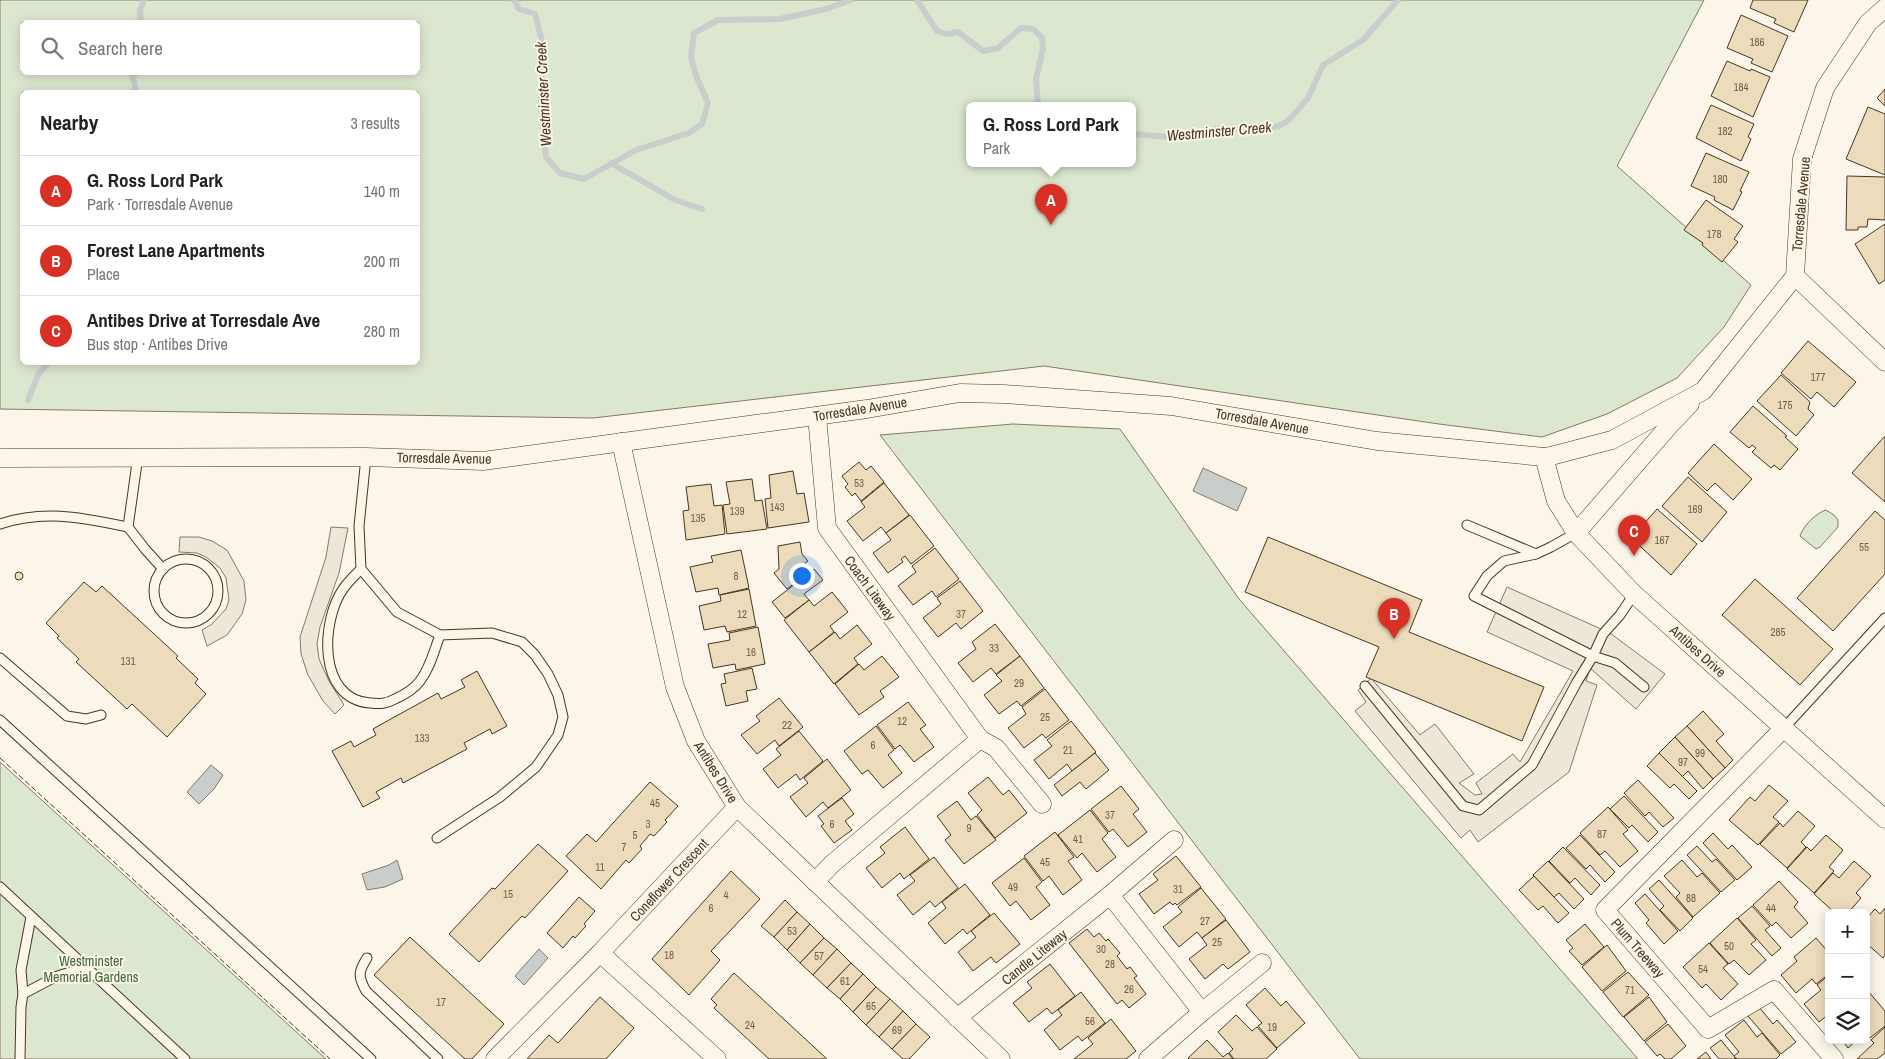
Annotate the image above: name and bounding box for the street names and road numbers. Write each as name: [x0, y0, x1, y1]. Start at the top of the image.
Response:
street label: Torresdale Avenue: [1788, 156, 1814, 252]
street label: Torresdale Avenue: [812, 393, 908, 425]
street label: Torresdale Avenue: [1214, 404, 1310, 438]
street label: Torresdale Avenue: [396, 448, 492, 468]
street label: Coach Liteway: [840, 552, 900, 624]
street label: Antibes Drive: [1665, 620, 1730, 681]
street label: Antibes Drive: [689, 737, 742, 806]
street label: Coneflower Crescent: [626, 835, 712, 925]
street label: Plum Treeway: [1607, 915, 1669, 982]
street label: Candle Liteway: [998, 925, 1071, 989]

